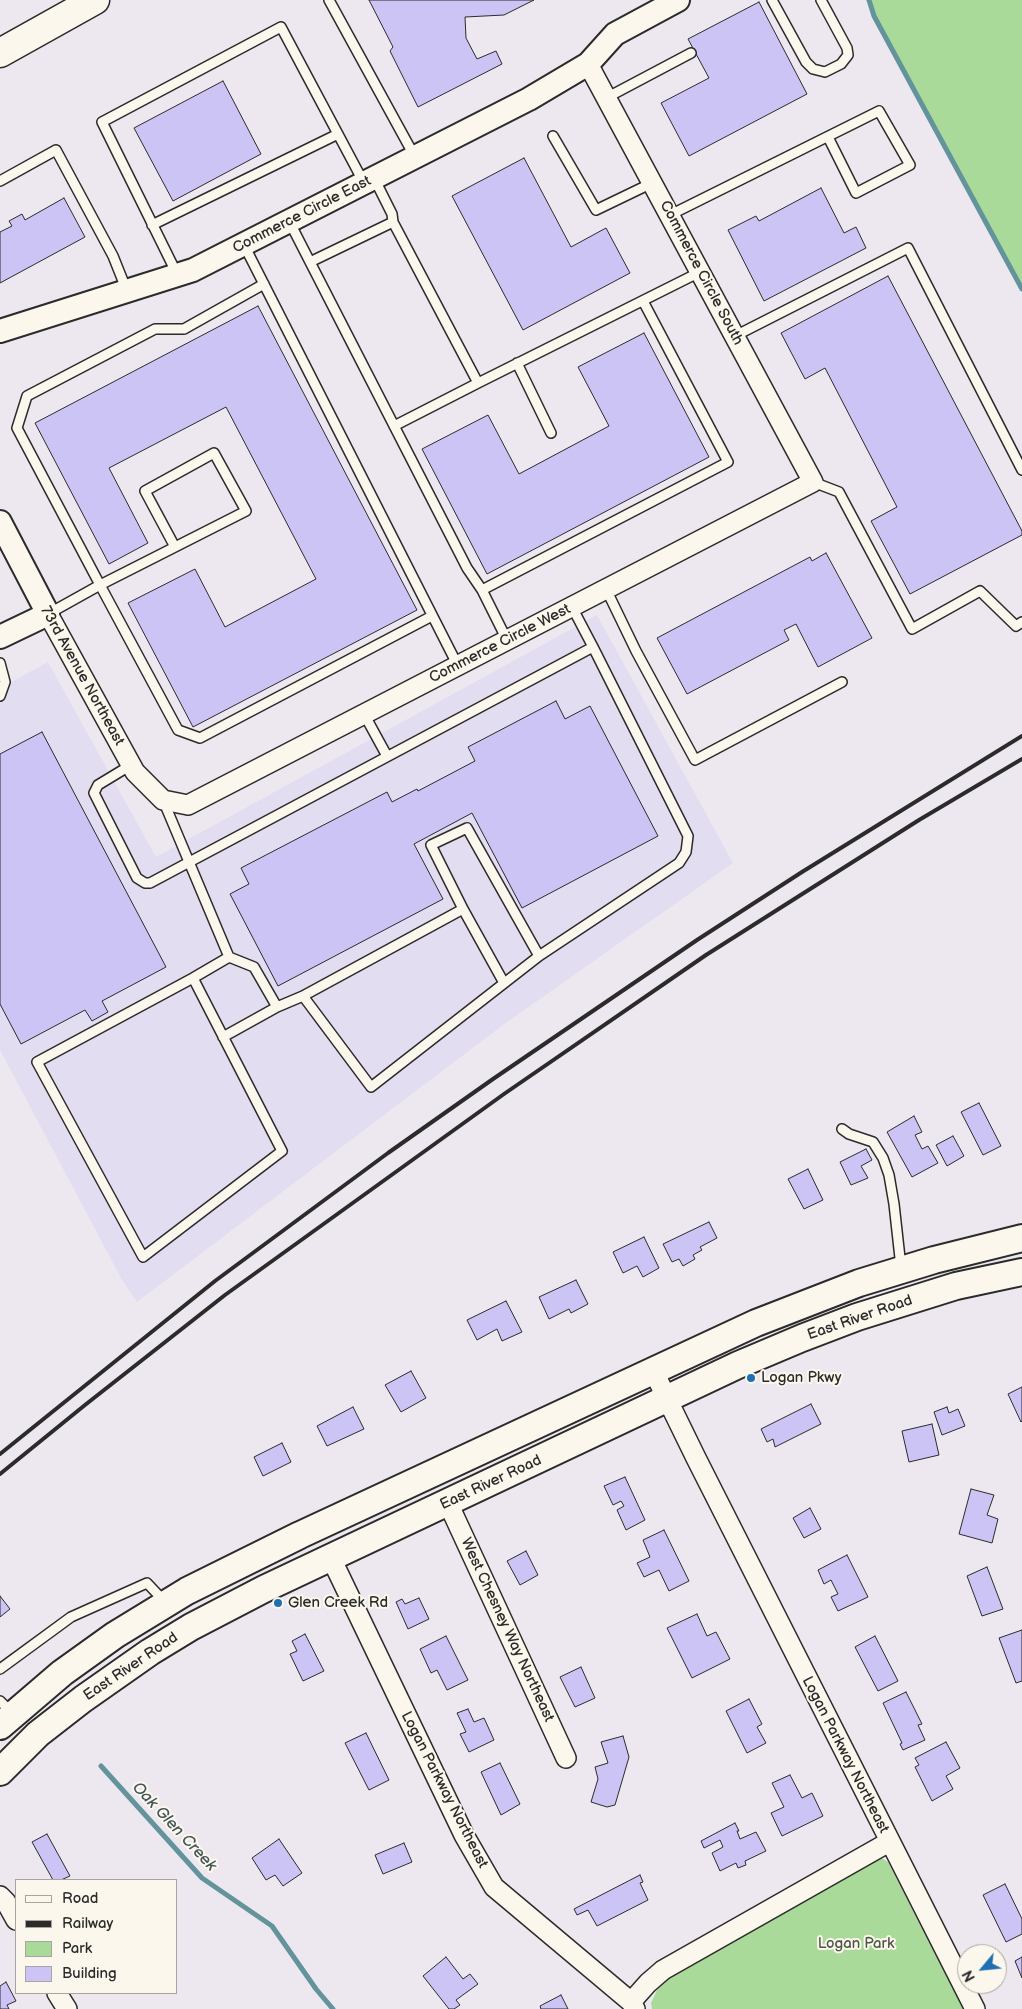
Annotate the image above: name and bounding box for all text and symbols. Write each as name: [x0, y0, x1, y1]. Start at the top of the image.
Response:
street label: Commerce Circle East: [230, 172, 374, 258]
street label: Commerce Circle South: [655, 198, 747, 348]
street label: Commerce Circle West: [426, 601, 574, 687]
street label: 73rd Avenue Northeast: [36, 603, 128, 749]
street label: East River Road: [805, 1292, 915, 1344]
place label: Logan Pkwy: [761, 1369, 841, 1387]
marker: Logan Pkwy: [745, 1372, 757, 1384]
street label: East River Road: [437, 1452, 545, 1514]
street label: West Chesney Way Northeast: [456, 1535, 558, 1725]
place label: Glen Creek Rd: [288, 1594, 388, 1612]
marker: Glen Creek Rd: [272, 1597, 284, 1609]
street label: East River Road: [80, 1629, 182, 1705]
street label: Logan Parkway Northeast: [798, 1674, 892, 1836]
street label: Logan Parkway Northeast: [397, 1709, 491, 1871]
water label: Oak Glen Creek: [128, 1778, 220, 1876]
legend: [15, 1879, 178, 1994]
text: Road: [62, 1889, 98, 1908]
text: Railway: [62, 1914, 113, 1933]
park label: Logan Park: [818, 1935, 894, 1953]
text: Park: [62, 1939, 92, 1958]
north arrow: [957, 1944, 1007, 1994]
text: Building: [62, 1964, 117, 1983]
text: N: [959, 1967, 979, 1984]

